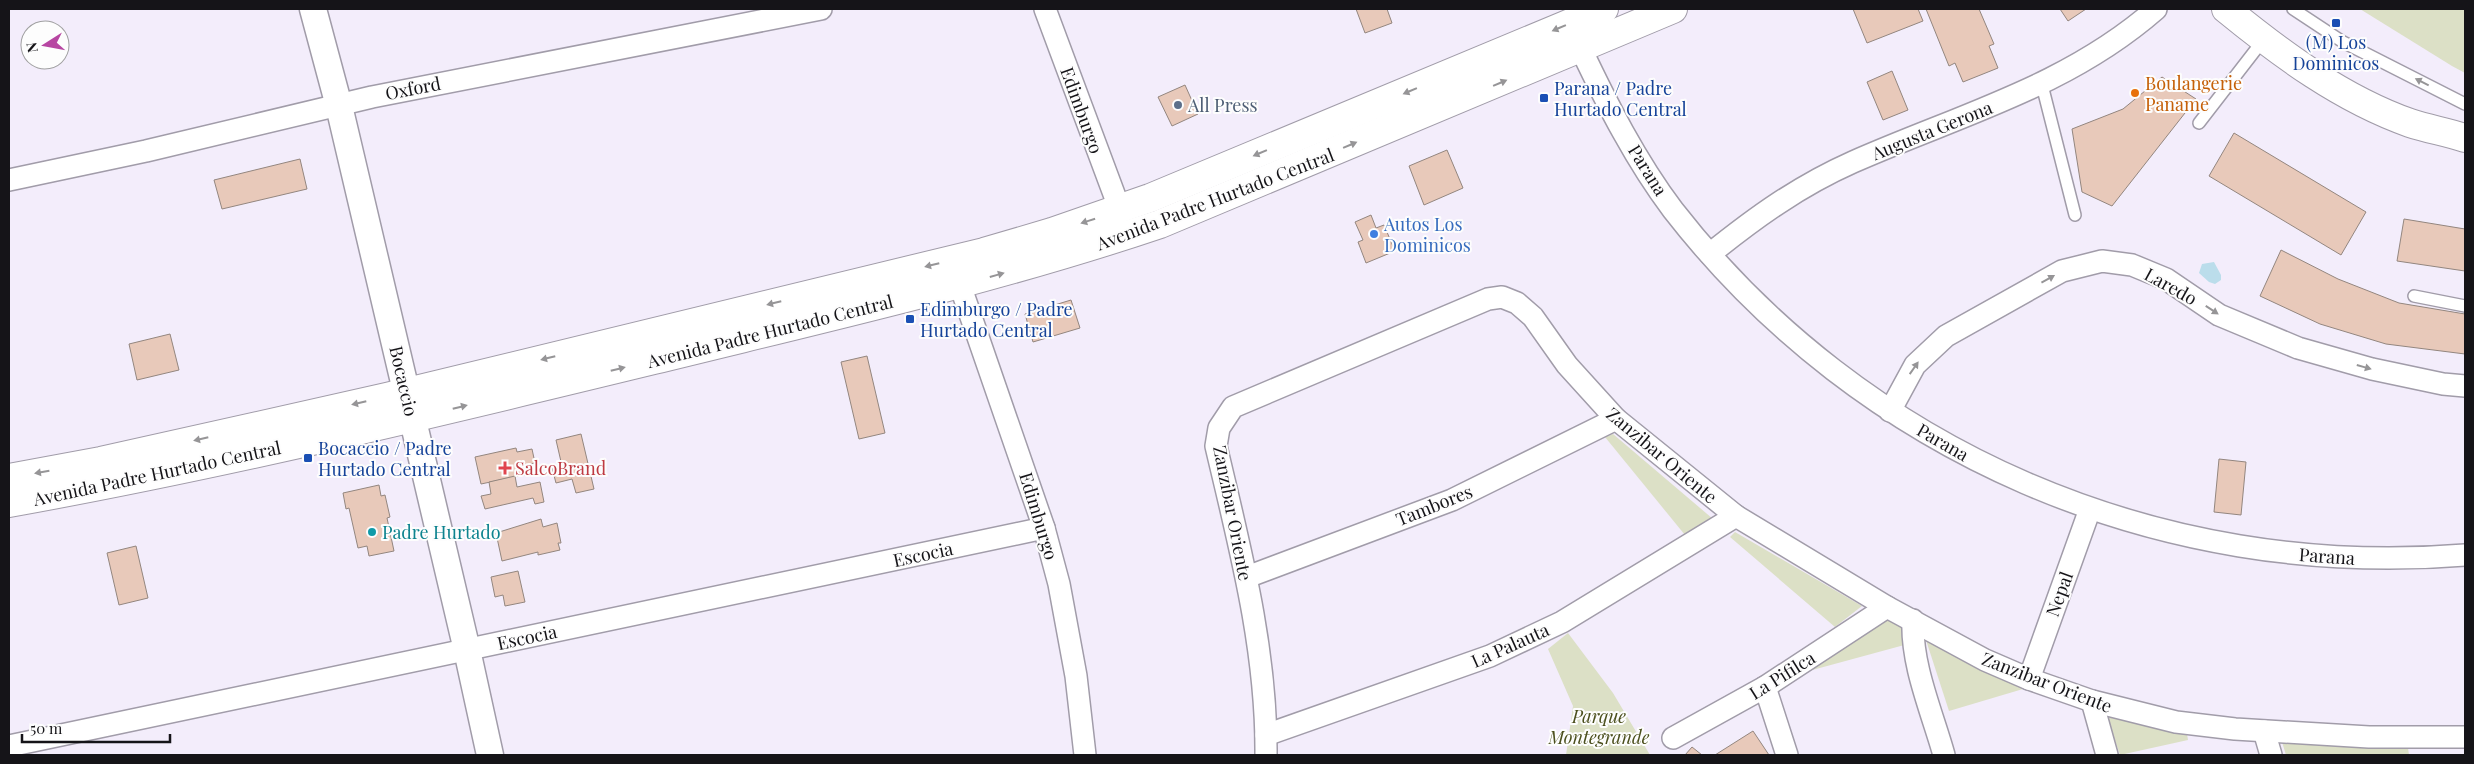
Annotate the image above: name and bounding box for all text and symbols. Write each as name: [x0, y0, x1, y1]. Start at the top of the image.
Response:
marker: (M) Los Dominicos: [2330, 17, 2342, 29]
north arrow: [20, 20, 70, 70]
one-way arrow: [1552, 24, 1566, 32]
place label: (M) Los Dominicos: [2293, 30, 2379, 75]
text: N: [21, 41, 42, 54]
street label: Edimburgo: [1055, 63, 1109, 157]
street label: Oxford: [383, 71, 443, 105]
place label: Boulangerie Paname: [2145, 71, 2242, 116]
place label: Parana / Padre Hurtado Central: [1554, 76, 1687, 121]
one-way arrow: [1493, 78, 1507, 86]
one-way arrow: [2415, 78, 2429, 86]
one-way arrow: [1402, 87, 1417, 95]
marker: Boulangerie Paname: [2129, 87, 2141, 99]
marker: Parana / Padre Hurtado Central: [1538, 92, 1550, 104]
place label: All Press: [1187, 93, 1258, 117]
street label: Augusta Gerona: [1867, 95, 1996, 165]
marker: All Press: [1172, 99, 1184, 111]
street label: Parana: [1623, 140, 1673, 200]
one-way arrow: [1343, 141, 1357, 149]
street label: Avenida Padre Hurtado Central: [1092, 143, 1337, 256]
one-way arrow: [1253, 150, 1267, 158]
place label: Autos Los Dominicos: [1383, 212, 1471, 257]
one-way arrow: [1080, 217, 1095, 225]
marker: Autos Los Dominicos: [1368, 228, 1380, 240]
one-way arrow: [924, 261, 939, 269]
street label: Laredo: [2140, 262, 2202, 310]
one-way arrow: [989, 270, 1004, 278]
one-way arrow: [2041, 275, 2055, 283]
street label: Avenida Padre Hurtado Central: [644, 289, 895, 373]
place label: Edimburgo / Padre Hurtado Central: [920, 297, 1073, 342]
one-way arrow: [766, 299, 781, 307]
one-way arrow: [2206, 305, 2219, 315]
marker: Edimburgo / Padre Hurtado Central: [904, 313, 916, 325]
street label: Bocaccio: [384, 343, 424, 419]
one-way arrow: [540, 354, 555, 362]
one-way arrow: [1909, 361, 1919, 375]
one-way arrow: [2357, 363, 2372, 371]
one-way arrow: [611, 365, 626, 373]
one-way arrow: [352, 399, 367, 407]
street label: Zanzibar Oriente: [1602, 402, 1722, 508]
one-way arrow: [453, 403, 468, 411]
street label: Parana: [1913, 418, 1973, 466]
street label: Avenida Padre Hurtado Central: [30, 435, 283, 511]
one-way arrow: [193, 435, 208, 443]
place label: Bocaccio / Padre Hurtado Central: [318, 436, 452, 481]
street label: Zanzibar Oriente: [1208, 443, 1258, 583]
marker: Bocaccio / Padre Hurtado Central: [302, 452, 314, 464]
place label: SalcoBrand: [515, 456, 607, 480]
marker: SalcoBrand: [499, 462, 511, 474]
one-way arrow: [33, 468, 49, 476]
street label: Edimburgo: [1014, 469, 1064, 563]
street label: Tambores: [1392, 479, 1476, 531]
place label: Padre Hurtado: [382, 520, 501, 544]
marker: Padre Hurtado: [366, 526, 378, 538]
street label: Escocia: [891, 536, 955, 572]
street label: Parana: [2298, 542, 2356, 570]
street label: Nepal: [2040, 568, 2078, 620]
street label: La Palauta: [1467, 617, 1553, 673]
street label: Escocia: [495, 619, 559, 655]
street label: La Pifilca: [1744, 645, 1820, 705]
street label: Zanzibar Oriente: [1979, 646, 2115, 718]
park label: Parque Montegrande: [1548, 704, 1650, 749]
scale bar: [22, 712, 170, 744]
text: 50 m: [30, 718, 63, 738]

